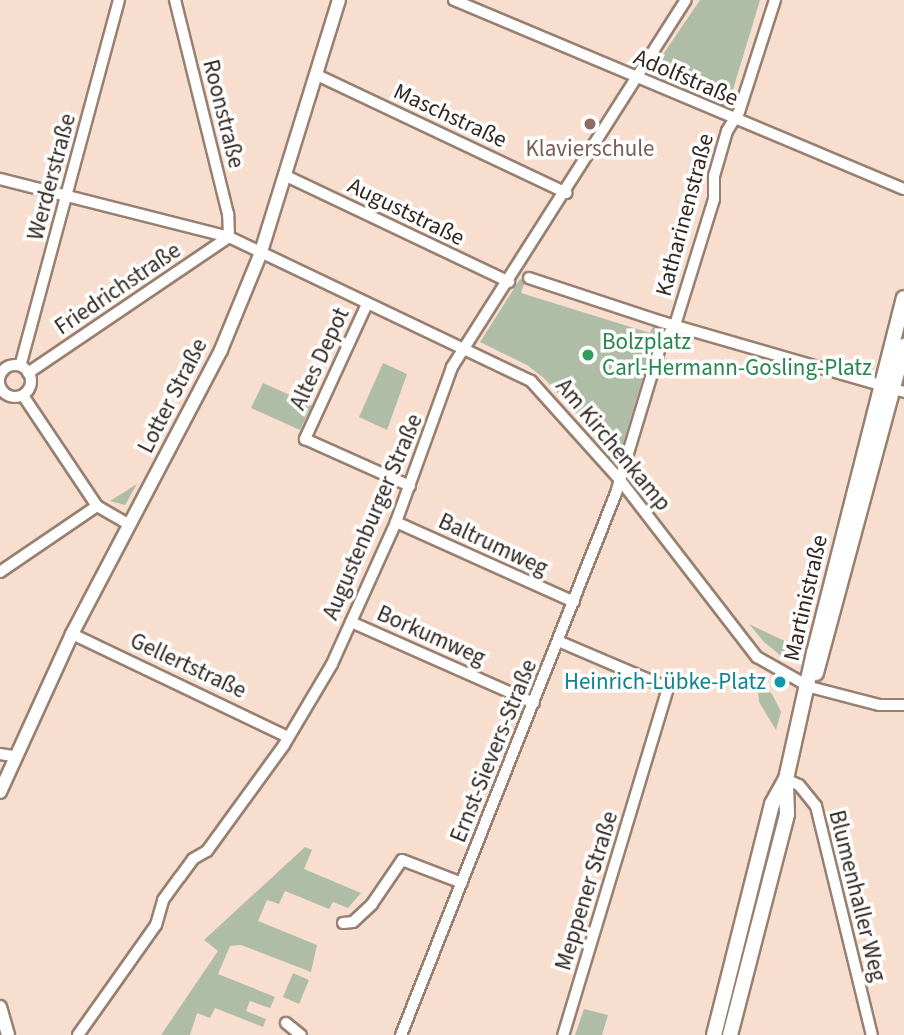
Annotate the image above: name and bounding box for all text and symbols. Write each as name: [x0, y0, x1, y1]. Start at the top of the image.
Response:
street label: Adolfstraße: [630, 44, 742, 112]
street label: Roonstraße: [196, 57, 250, 171]
street label: Maschstraße: [389, 78, 511, 154]
street label: Werderstraße: [22, 111, 82, 243]
marker: Klavierschule: [582, 116, 598, 132]
street label: Katharinenstraße: [650, 131, 720, 299]
place label: Klavierschule: [526, 135, 654, 163]
street label: Auguststraße: [343, 172, 469, 252]
street label: Friedrichstraße: [50, 237, 186, 341]
street label: Altes Depot: [284, 303, 356, 415]
place label: Bolzplatz Carl-Hermann-Gosling-Platz: [602, 328, 872, 382]
street label: Lotter Straße: [132, 334, 214, 458]
marker: Bolzplatz Carl-Hermann-Gosling-Platz: [580, 347, 596, 363]
street label: Am Kirchenkamp: [550, 373, 676, 517]
street label: Augustenburger Straße: [317, 410, 429, 624]
street label: Baltrumweg: [434, 508, 552, 582]
street label: Martinistraße: [778, 532, 834, 664]
street label: Borkumweg: [372, 600, 490, 672]
street label: Gellertstraße: [126, 627, 250, 705]
street label: Ernst-Sievers-Straße: [445, 655, 543, 847]
place label: Heinrich-Lübke-Platz: [564, 668, 766, 696]
marker: Heinrich-Lübke-Platz: [772, 674, 788, 690]
street label: Blumenhaller Weg: [822, 807, 892, 985]
street label: Meppener Straße: [550, 808, 624, 974]

